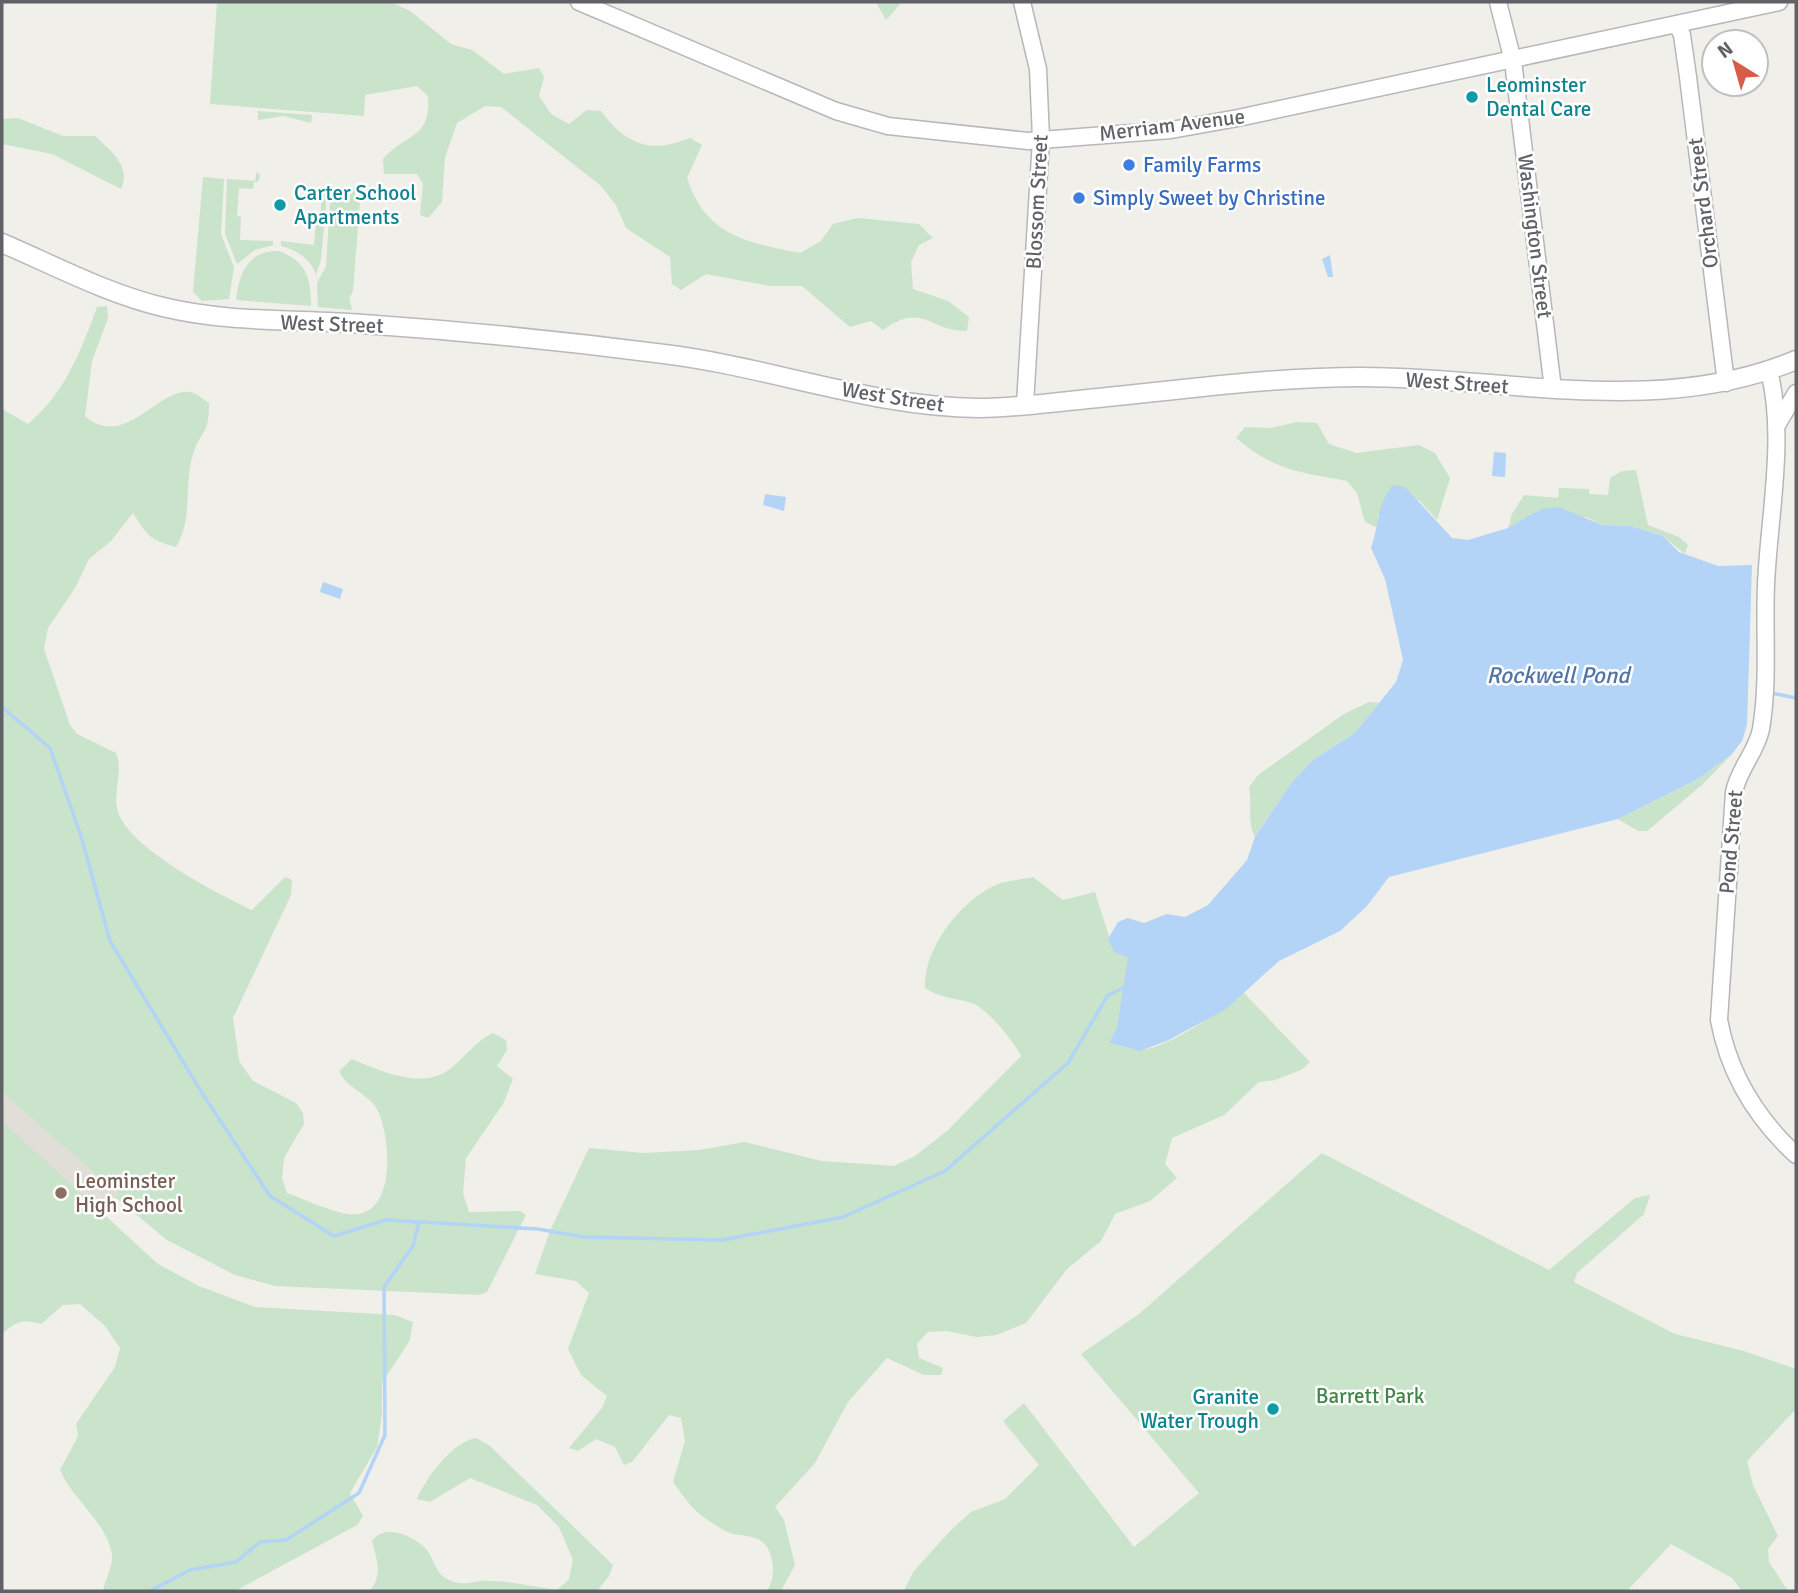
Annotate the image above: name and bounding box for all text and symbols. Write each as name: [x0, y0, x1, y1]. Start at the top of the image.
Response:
north arrow: [1700, 28, 1770, 98]
text: N: [1713, 37, 1738, 64]
place label: Leominster Dental Care: [1486, 72, 1591, 122]
marker: Leominster Dental Care: [1464, 89, 1480, 105]
street label: Merriam Avenue: [1098, 103, 1246, 147]
street label: Blossom Street: [1020, 134, 1054, 270]
street label: Orchard Street: [1682, 136, 1724, 270]
place label: Family Farms: [1143, 152, 1261, 178]
street label: Washington Street: [1512, 152, 1558, 320]
marker: Family Farms: [1121, 157, 1137, 173]
place label: Carter School Apartments: [294, 180, 416, 230]
place label: Simply Sweet by Christine: [1093, 185, 1326, 211]
marker: Simply Sweet by Christine: [1071, 190, 1087, 206]
marker: Carter School Apartments: [272, 197, 288, 213]
street label: West Street: [280, 309, 384, 339]
street label: West Street: [1405, 366, 1509, 400]
street label: West Street: [840, 376, 946, 418]
water label: Rockwell Pond: [1486, 661, 1632, 690]
street label: Pond Street: [1714, 789, 1748, 895]
place label: Leominster High School: [75, 1168, 183, 1218]
marker: Leominster High School: [53, 1185, 69, 1201]
park label: Barrett Park: [1316, 1383, 1425, 1409]
place label: Granite Water Trough: [1140, 1384, 1259, 1434]
marker: Granite Water Trough: [1265, 1401, 1281, 1417]

